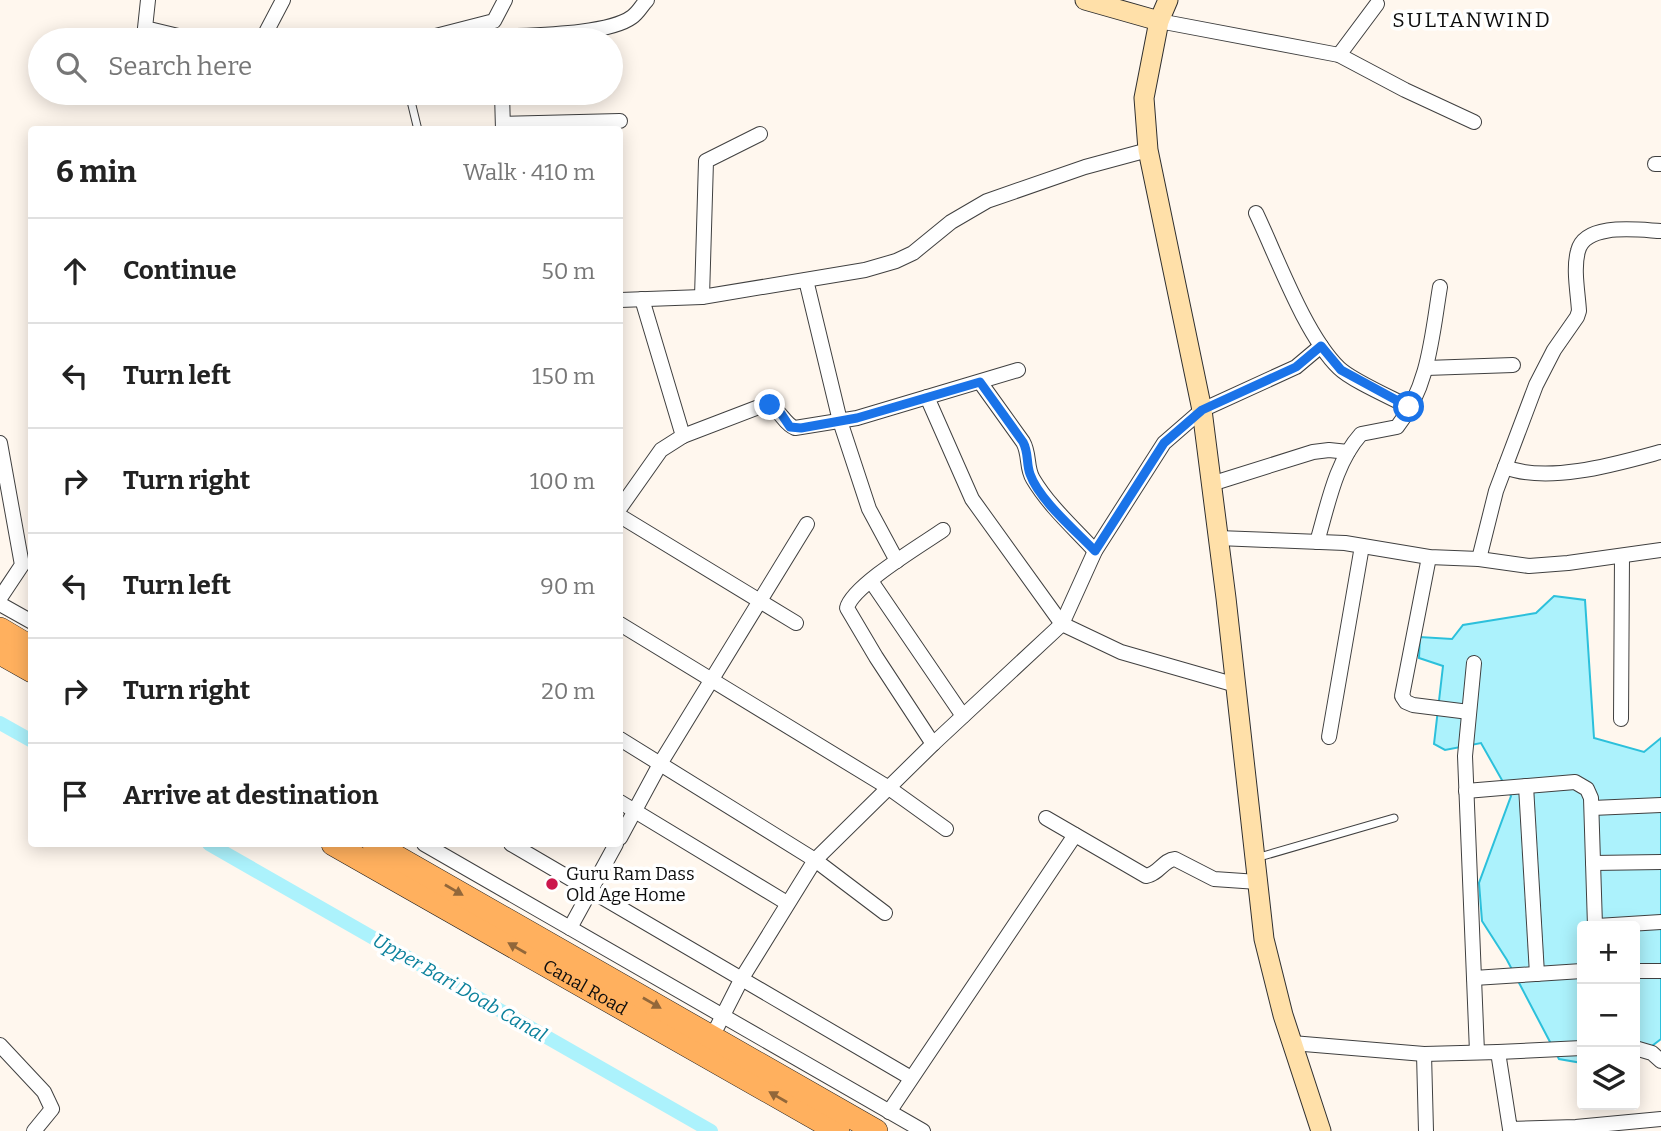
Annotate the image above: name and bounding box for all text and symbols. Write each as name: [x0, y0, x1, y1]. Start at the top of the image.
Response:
district label: SULTANWIND: [1392, 7, 1552, 33]
search box: [28, 28, 623, 105]
icon: search: [52, 48, 90, 86]
text: Search here: [108, 51, 252, 82]
text: 6 min: [56, 154, 137, 190]
text: Walk · 410 m: [463, 158, 595, 186]
icon: ahead: [56, 252, 94, 290]
text: Continue: [123, 255, 237, 286]
text: 50 m: [541, 257, 595, 285]
icon: left: [56, 357, 94, 395]
text: Turn left: [123, 360, 231, 391]
text: 150 m: [532, 362, 595, 390]
route end: [754, 389, 785, 420]
route start: [1393, 391, 1424, 422]
icon: right: [56, 462, 94, 500]
text: Turn right: [123, 465, 250, 496]
text: 100 m: [530, 467, 595, 495]
icon: left: [56, 567, 94, 605]
text: Turn left: [123, 570, 231, 601]
text: 90 m: [540, 572, 595, 600]
icon: right: [56, 672, 94, 710]
text: Turn right: [123, 675, 250, 706]
text: 20 m: [541, 677, 595, 705]
icon: arrive: [56, 777, 94, 815]
text: Arrive at destination: [123, 780, 378, 811]
place label: Guru Ram Dass Old Age Home: [566, 863, 695, 906]
marker: Guru Ram Dass Old Age Home: [544, 876, 560, 892]
one-way arrow: [444, 883, 464, 895]
map controls: [1577, 921, 1640, 1110]
button: +: [1577, 921, 1640, 984]
water label: Upper Bari Doab Canal: [369, 928, 551, 1047]
one-way arrow: [507, 942, 527, 954]
street label: Canal Road: [539, 955, 631, 1020]
button: −: [1577, 984, 1640, 1047]
one-way arrow: [642, 997, 661, 1009]
button: layers: [1577, 1047, 1640, 1110]
one-way arrow: [769, 1091, 788, 1103]

